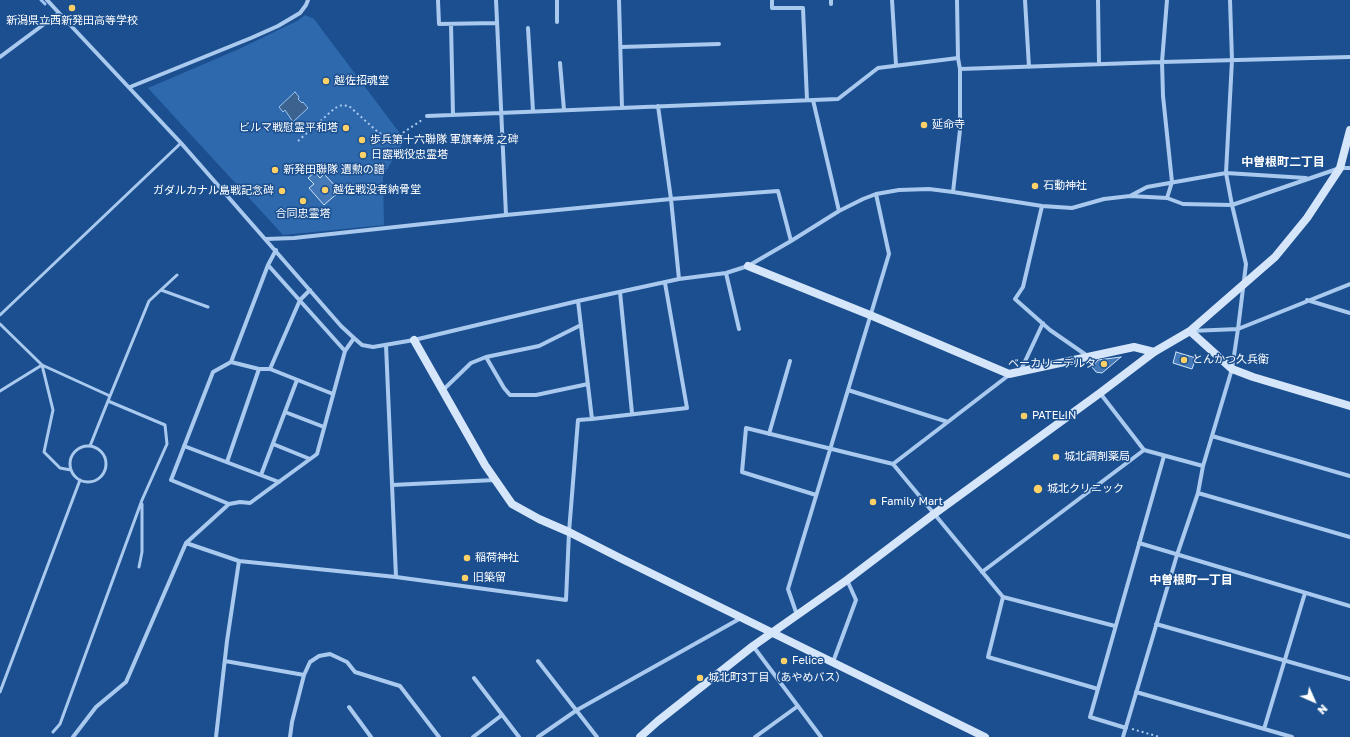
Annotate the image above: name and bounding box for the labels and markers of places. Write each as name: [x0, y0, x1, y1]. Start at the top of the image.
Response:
marker: 新潟県立西新発田高等学校: [67, 3, 77, 13]
place label: 新潟県立西新発田高等学校: [6, 14, 138, 28]
place label: 越佐招魂堂: [334, 74, 389, 88]
marker: 越佐招魂堂: [321, 76, 331, 86]
place label: 延命寺: [932, 118, 965, 132]
marker: 延命寺: [919, 120, 929, 130]
place label: ビルマ戦慰霊平和塔: [239, 121, 338, 135]
marker: ビルマ戦慰霊平和塔: [341, 123, 351, 133]
place label: 歩兵第十六聯隊 軍旗奉焼 之碑: [370, 133, 518, 147]
marker: 歩兵第十六聯隊 軍旗奉焼 之碑: [357, 135, 367, 145]
place label: 日露戦役忠霊塔: [371, 148, 448, 162]
marker: 日露戦役忠霊塔: [358, 150, 368, 160]
place label: 新発田聯隊 遺勲の譜: [283, 163, 385, 177]
marker: 新発田聯隊 遺勲の譜: [270, 165, 280, 175]
place label: 石動神社: [1043, 179, 1087, 193]
marker: 石動神社: [1030, 181, 1040, 191]
place label: 越佐戦没者納骨堂: [333, 183, 421, 197]
place label: ガダルカナル島戦記念碑: [153, 184, 274, 198]
marker: 越佐戦没者納骨堂: [320, 185, 330, 195]
marker: ガダルカナル島戦記念碑: [277, 186, 287, 196]
marker: 合同忠霊塔: [298, 196, 308, 206]
place label: 合同忠霊塔: [276, 207, 330, 221]
place label: とんかつ久兵衛: [1192, 353, 1269, 367]
marker: とんかつ久兵衛: [1179, 355, 1189, 365]
place label: ベーカリーデルタ: [1008, 357, 1096, 371]
marker: ベーカリーデルタ: [1099, 359, 1109, 369]
place label: PATELIN: [1032, 409, 1076, 423]
marker: PATELIN: [1019, 411, 1029, 421]
place label: 城北調剤薬局: [1064, 450, 1130, 464]
marker: 城北調剤薬局: [1051, 452, 1061, 462]
place label: 城北クリニック: [1047, 482, 1124, 496]
marker: 城北クリニック: [1032, 483, 1044, 495]
place label: Family Mart: [881, 495, 943, 509]
marker: Family Mart: [868, 497, 878, 507]
place label: 稲荷神社: [475, 551, 519, 565]
marker: 稲荷神社: [462, 553, 472, 563]
place label: 旧築留: [473, 571, 506, 585]
marker: 旧築留: [460, 573, 470, 583]
place label: Felice: [792, 654, 824, 668]
marker: Felice: [779, 656, 789, 666]
place label: 城北町3丁目（あやめバス）: [708, 671, 846, 685]
marker: 城北町3丁目（あやめバス）: [695, 673, 705, 683]

